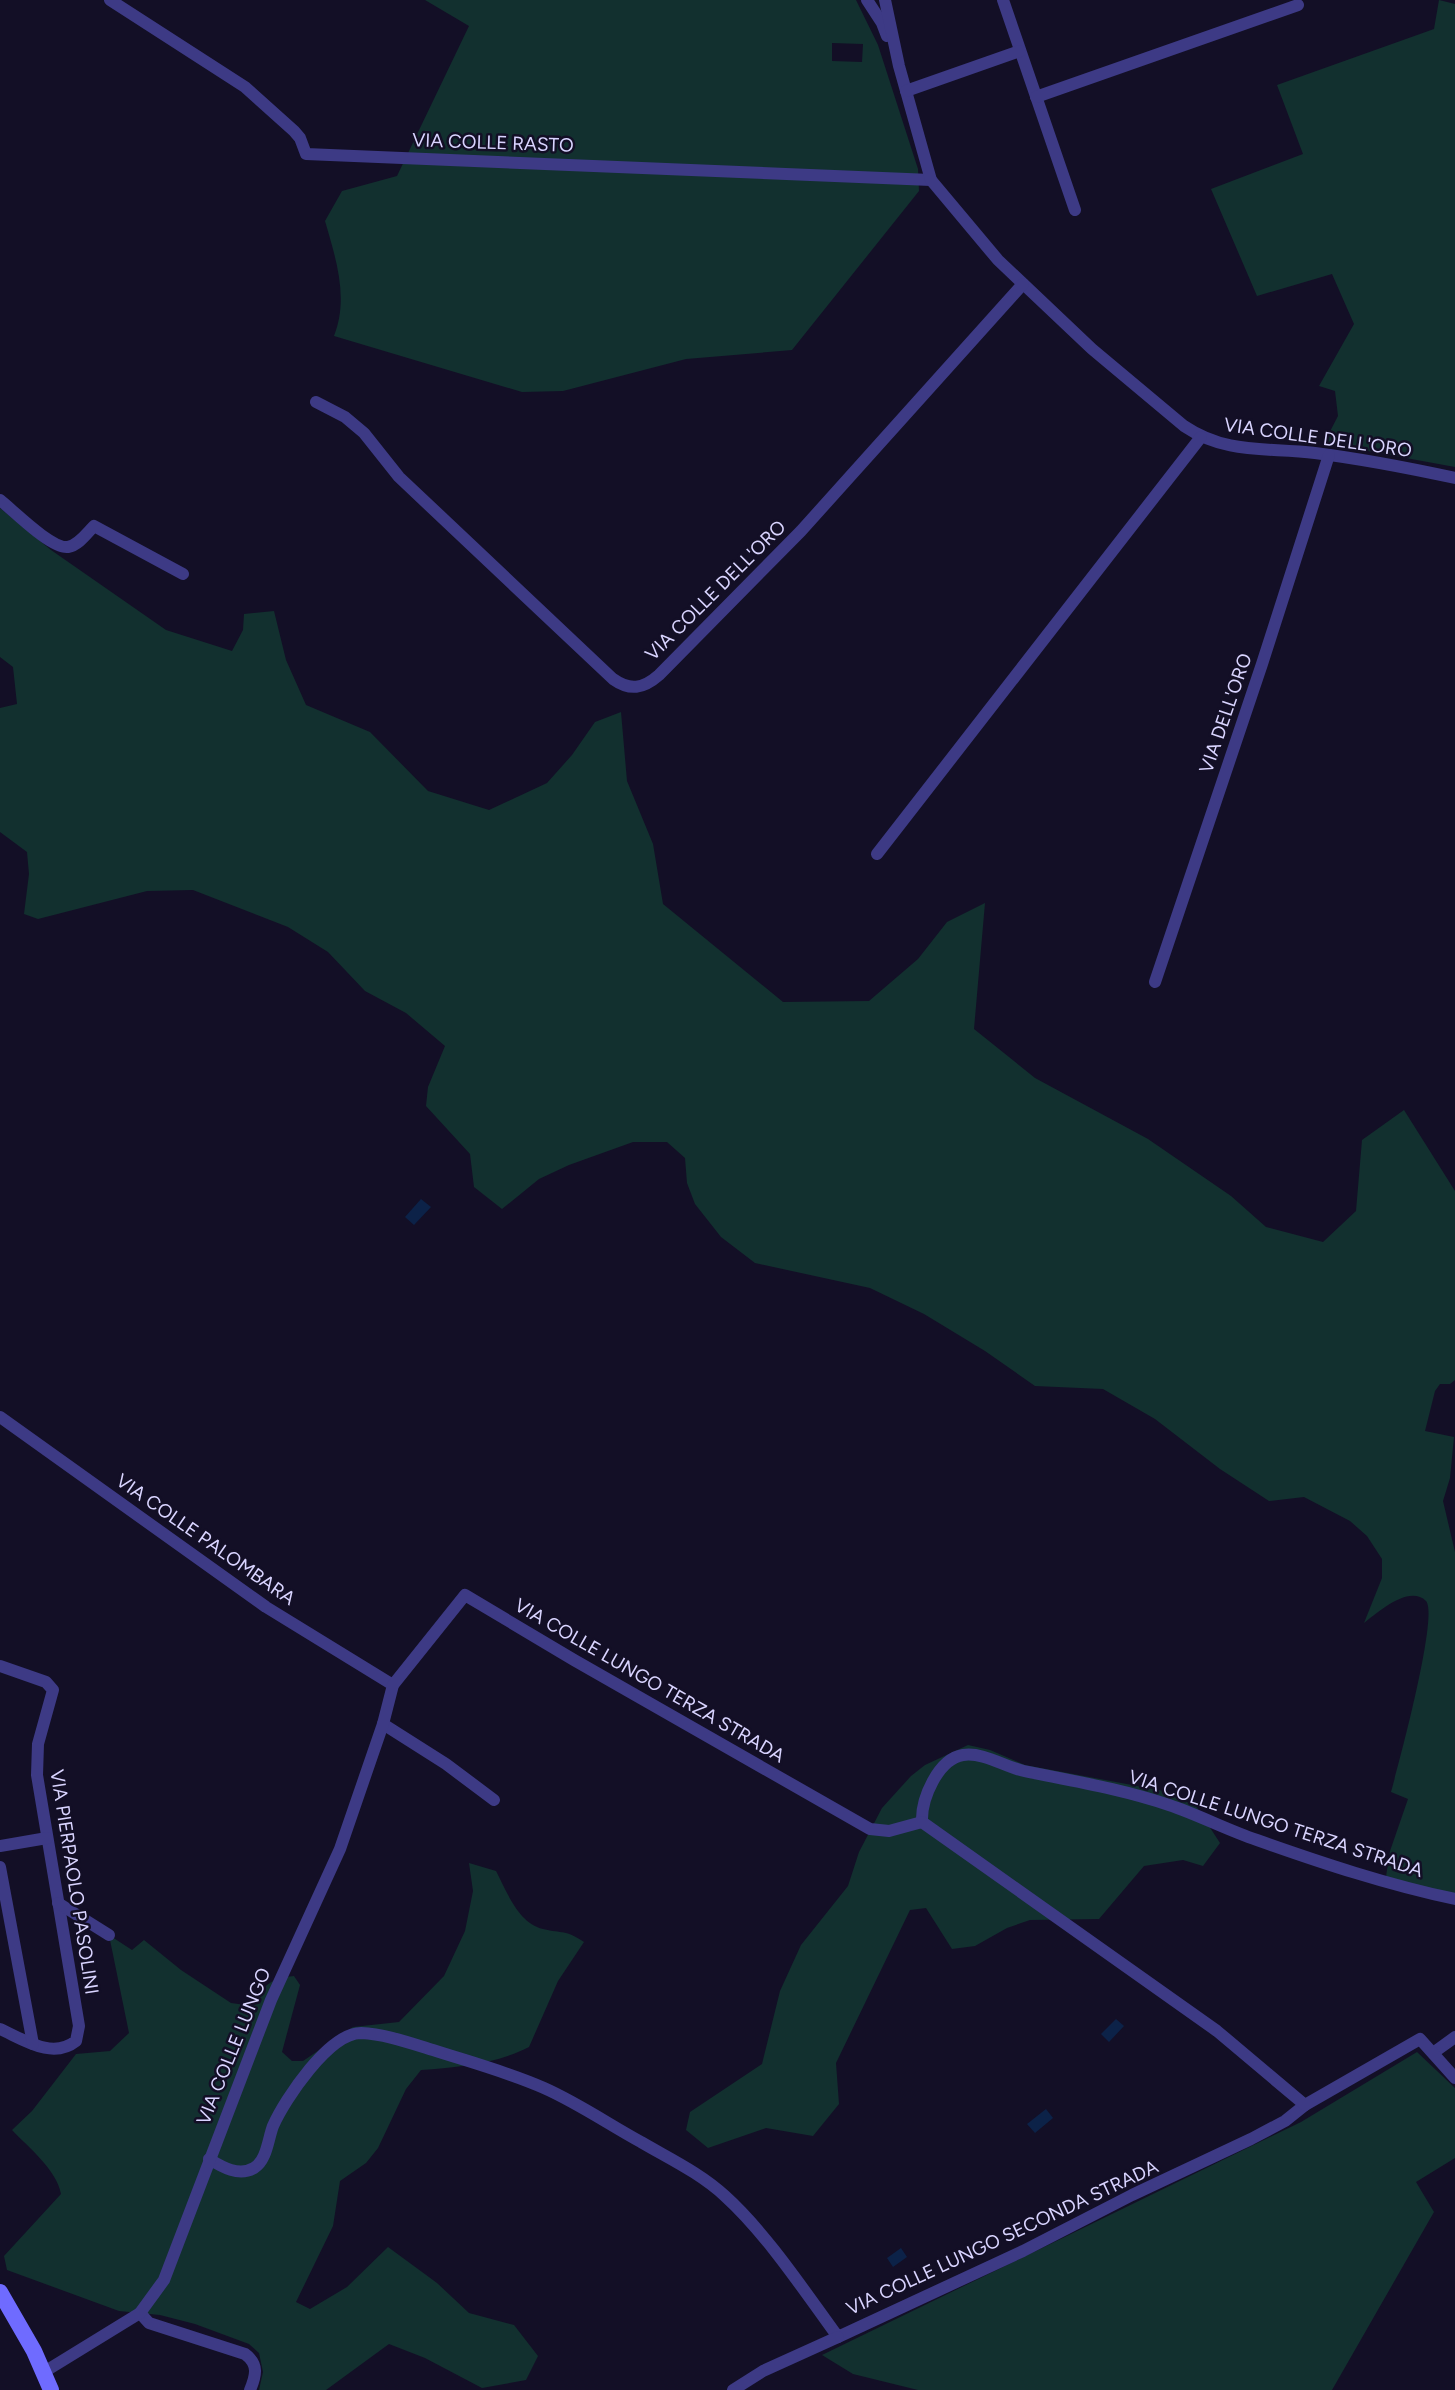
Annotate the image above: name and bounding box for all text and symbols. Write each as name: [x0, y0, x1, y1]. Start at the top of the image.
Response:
street label: VIA COLLE RASTO: [412, 128, 574, 157]
street label: VIA COLLE DELL'ORO: [1223, 413, 1413, 462]
street label: VIA COLLE DELL'ORO: [640, 515, 790, 665]
street label: VIA DELL'ORO: [1194, 650, 1257, 776]
street label: VIA COLLE PALOMBARA: [112, 1469, 300, 1610]
street label: VIA COLLE LUNGO TERZA STRADA: [511, 1593, 789, 1767]
street label: VIA COLLE LUNGO TERZA STRADA: [1126, 1765, 1426, 1882]
street label: VIA PIERPAOLO PASOLINI: [45, 1768, 104, 1996]
street label: VIA COLLE LUNGO: [191, 1964, 275, 2128]
street label: VIA COLLE LUNGO SECONDA STRADA: [843, 2155, 1162, 2320]

